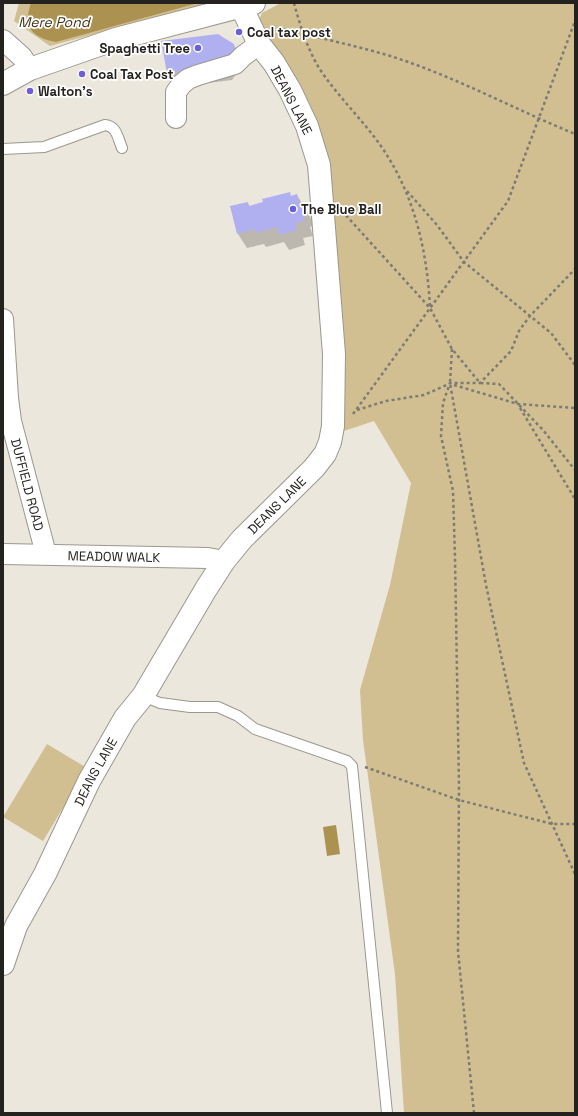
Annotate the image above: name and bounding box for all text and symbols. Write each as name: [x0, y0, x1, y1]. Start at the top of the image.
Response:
water label: Mere Pond: [18, 13, 92, 31]
place label: Coal tax post: [247, 24, 331, 41]
marker: Coal tax post: [234, 27, 244, 37]
place label: Spaghetti Tree: [99, 40, 190, 57]
marker: Spaghetti Tree: [193, 43, 203, 53]
street label: DEANS LANE: [267, 63, 316, 138]
place label: Coal Tax Post: [90, 66, 174, 83]
marker: Coal Tax Post: [77, 69, 87, 79]
place label: Walton's: [38, 83, 93, 100]
marker: Walton's: [25, 86, 35, 96]
place label: The Blue Ball: [301, 201, 381, 218]
marker: The Blue Ball: [288, 204, 298, 214]
street label: DUFFIELD ROAD: [7, 437, 47, 533]
street label: DEANS LANE: [244, 473, 310, 538]
street label: MEADOW WALK: [67, 547, 161, 566]
street label: DEANS LANE: [71, 734, 121, 809]

